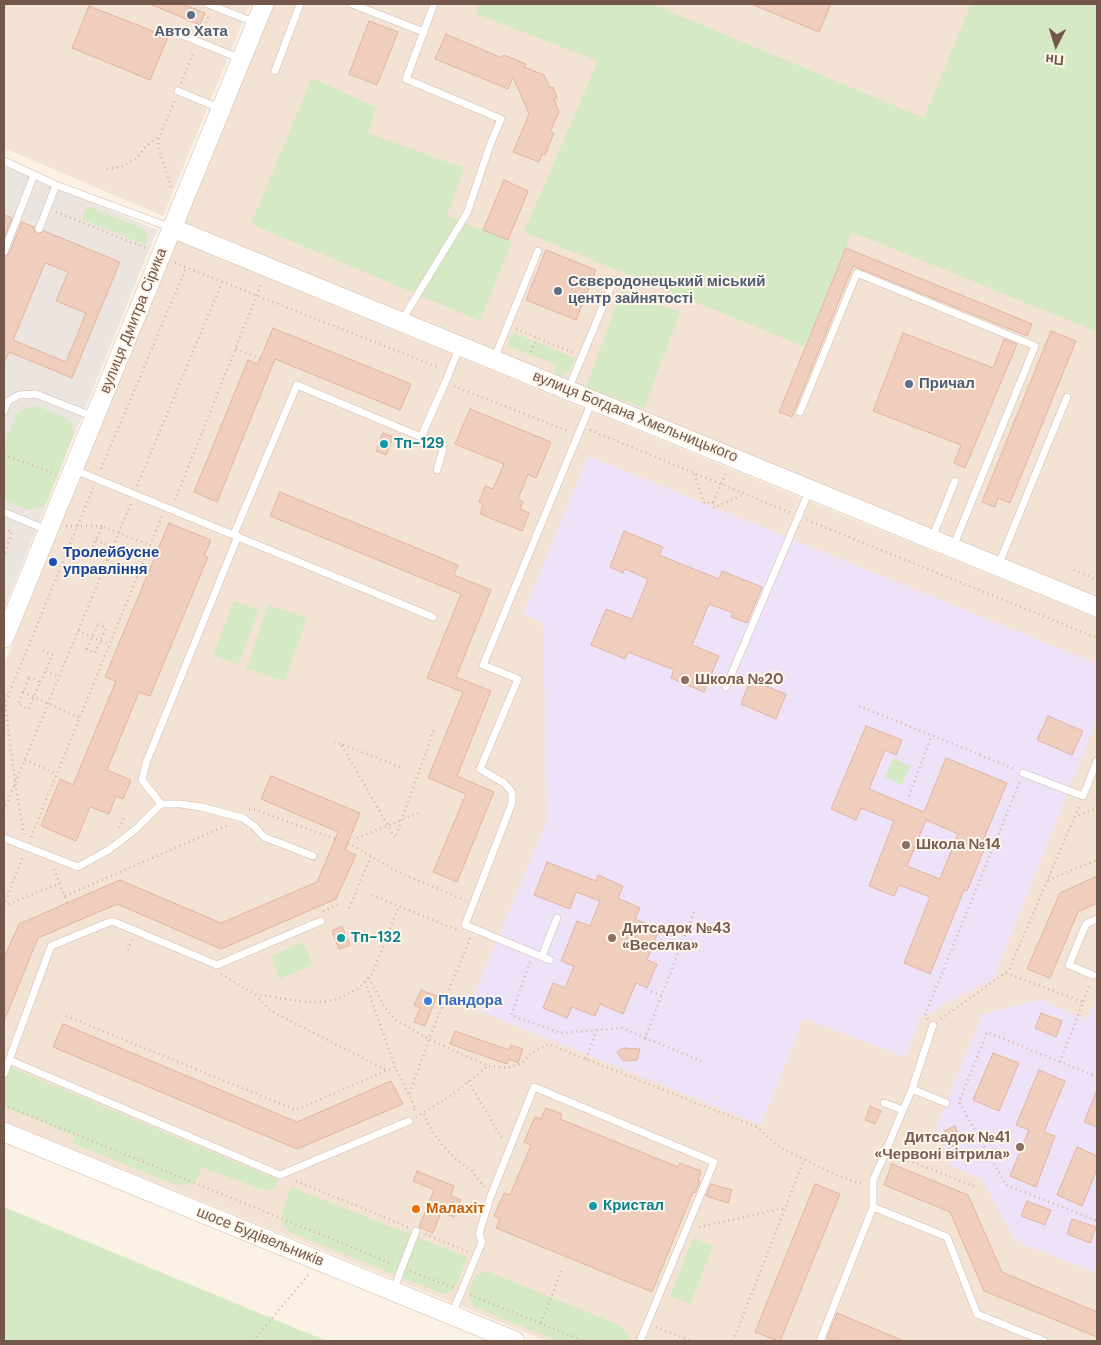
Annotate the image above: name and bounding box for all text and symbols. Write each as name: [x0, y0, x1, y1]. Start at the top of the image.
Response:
marker: Авто Хата: [185, 9, 197, 21]
north arrow: [1031, 20, 1081, 70]
place label: Авто Хата: [154, 23, 228, 41]
text: Пн: [1045, 50, 1065, 70]
street label: вулиця Дмитра Сірика: [97, 246, 171, 396]
place label: Сєвєродонецький міський центр зайнятості: [568, 273, 766, 308]
marker: Сєвєродонецький міський центр зайнятості: [552, 285, 564, 297]
street label: вулиця Богдана Хмельницького: [530, 368, 740, 466]
place label: Причал: [919, 375, 975, 393]
marker: Причал: [903, 378, 915, 390]
place label: Тп-129: [394, 435, 444, 453]
marker: Тп-129: [378, 438, 390, 450]
place label: Тролейбусне управління: [63, 544, 159, 579]
marker: Тролейбусне управління: [47, 556, 59, 568]
place label: Школа №20: [695, 671, 783, 689]
marker: Школа №20: [679, 674, 691, 686]
place label: Школа №14: [916, 836, 1000, 854]
marker: Школа №14: [900, 839, 912, 851]
place label: Дитсадок №43 «Веселка»: [622, 920, 731, 955]
place label: Тп-132: [351, 929, 401, 947]
marker: Тп-132: [335, 932, 347, 944]
marker: Дитсадок №43 «Веселка»: [606, 932, 618, 944]
place label: Пандора: [438, 992, 502, 1010]
marker: Пандора: [422, 995, 434, 1007]
place label: Дитсадок №41 «Червоні вітрила»: [875, 1129, 1010, 1164]
marker: Дитсадок №41 «Червоні вітрила»: [1014, 1141, 1026, 1153]
place label: Кристал: [603, 1197, 664, 1215]
place label: Малахіт: [426, 1200, 485, 1218]
marker: Кристал: [587, 1200, 599, 1212]
street label: шосе Будівельників: [194, 1203, 326, 1271]
marker: Малахіт: [410, 1203, 422, 1215]

